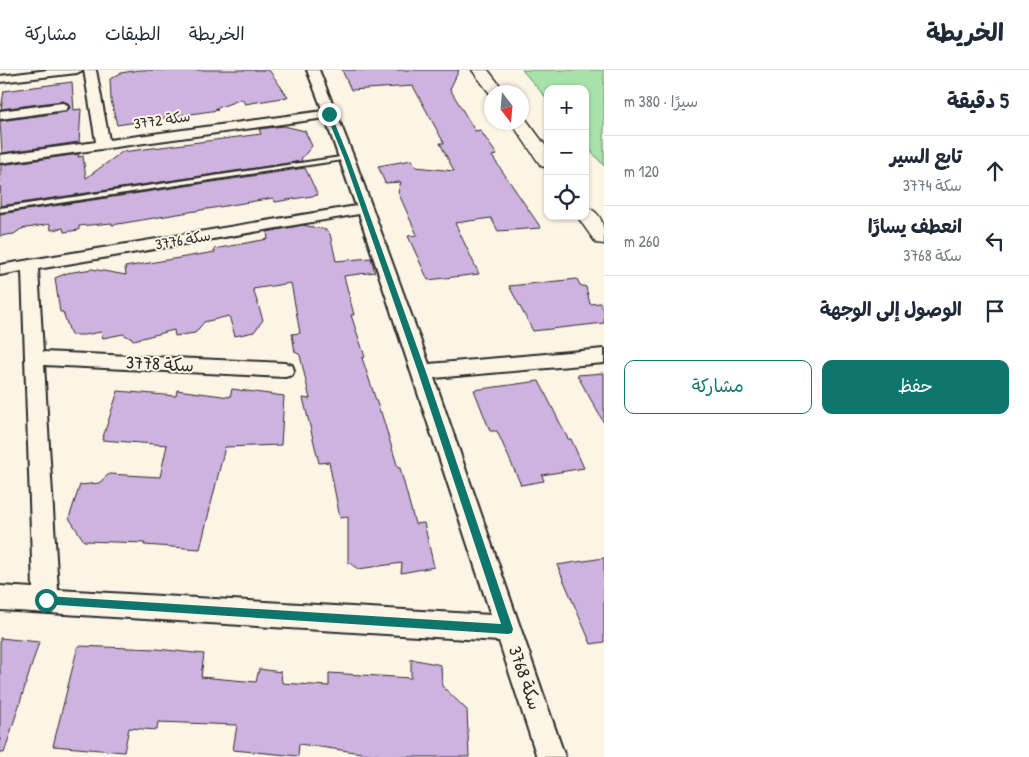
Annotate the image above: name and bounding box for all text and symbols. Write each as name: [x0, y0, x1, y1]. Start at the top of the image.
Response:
text: الخريطة: [926, 16, 1004, 48]
text: مشاركة: [25, 21, 77, 46]
text: الطبقات: [105, 21, 161, 46]
text: الخريطة: [189, 21, 245, 46]
north arrow: [484, 85, 529, 130]
map controls: [544, 85, 589, 220]
button: +: [544, 85, 589, 130]
text: 5 دقيقة: [947, 86, 1009, 115]
text: سيرًا · 380 m: [624, 90, 698, 112]
route end: [318, 103, 341, 126]
street label: سكة 3772: [132, 105, 192, 134]
button: −: [544, 130, 589, 175]
text: تابع السير: [890, 143, 962, 169]
icon: ahead: [981, 157, 1009, 185]
text: 120 m: [624, 160, 659, 182]
text: سكة 3774: [903, 174, 962, 196]
button: locate: [544, 175, 589, 220]
text: انعطف يسارًا: [868, 213, 962, 239]
street label: سكة 3776: [153, 224, 212, 255]
icon: left: [981, 227, 1009, 255]
text: 260 m: [624, 230, 660, 252]
text: سكة 3768: [903, 244, 962, 266]
text: الوصول إلى الوجهة: [820, 296, 962, 322]
icon: arrive: [981, 297, 1009, 325]
street label: سكة 3778: [125, 349, 195, 378]
button: مشاركة: [624, 360, 812, 414]
button: حفظ: [822, 360, 1009, 414]
route start: [35, 589, 58, 612]
street label: سكة 3768: [503, 643, 548, 713]

